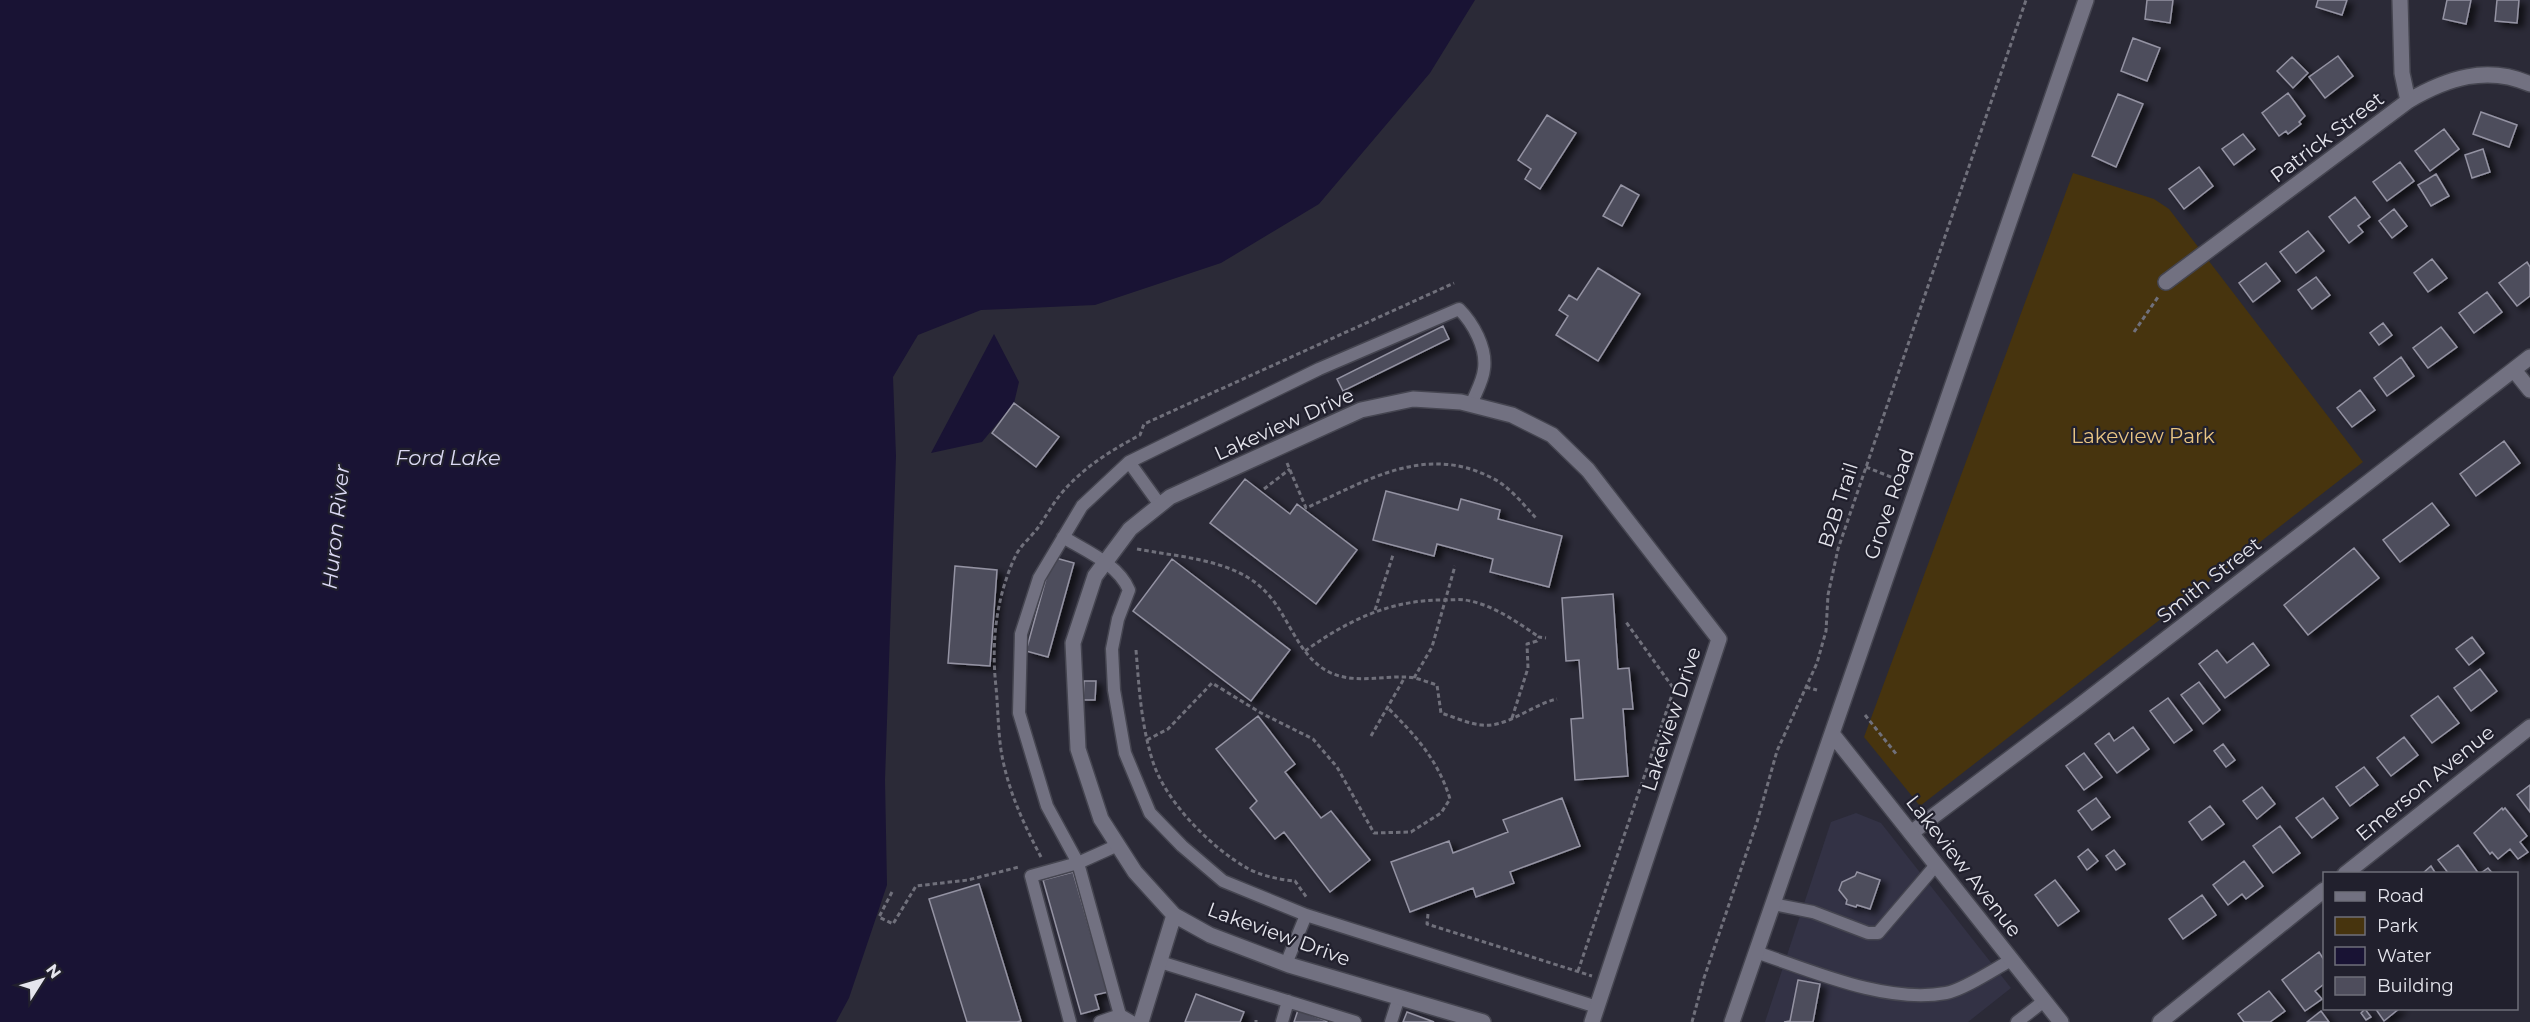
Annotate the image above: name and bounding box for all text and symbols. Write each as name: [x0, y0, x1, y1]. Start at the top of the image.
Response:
street label: Patrick Street: [2265, 86, 2389, 188]
street label: Lakeview Drive: [1210, 382, 1358, 466]
park label: Lakeview Park: [2071, 424, 2215, 448]
water label: Ford Lake: [395, 445, 501, 470]
street label: Grove Road: [1859, 445, 1919, 563]
street label: B2B Trail: [1813, 460, 1863, 550]
water label: Huron River: [317, 463, 355, 591]
street label: Smith Street: [2152, 532, 2266, 628]
street label: Lakeview Drive: [1636, 644, 1706, 794]
street label: Emerson Avenue: [2351, 720, 2499, 846]
street label: Lakeview Avenue: [1901, 790, 2027, 942]
legend: [2323, 872, 2518, 1010]
text: Road: [2377, 885, 2424, 907]
street label: Lakeview Drive: [1204, 897, 1354, 971]
text: Park: [2377, 915, 2418, 937]
text: Water: [2377, 945, 2432, 967]
north arrow: [12, 950, 72, 1010]
text: N: [42, 960, 65, 982]
text: Building: [2377, 975, 2454, 997]

